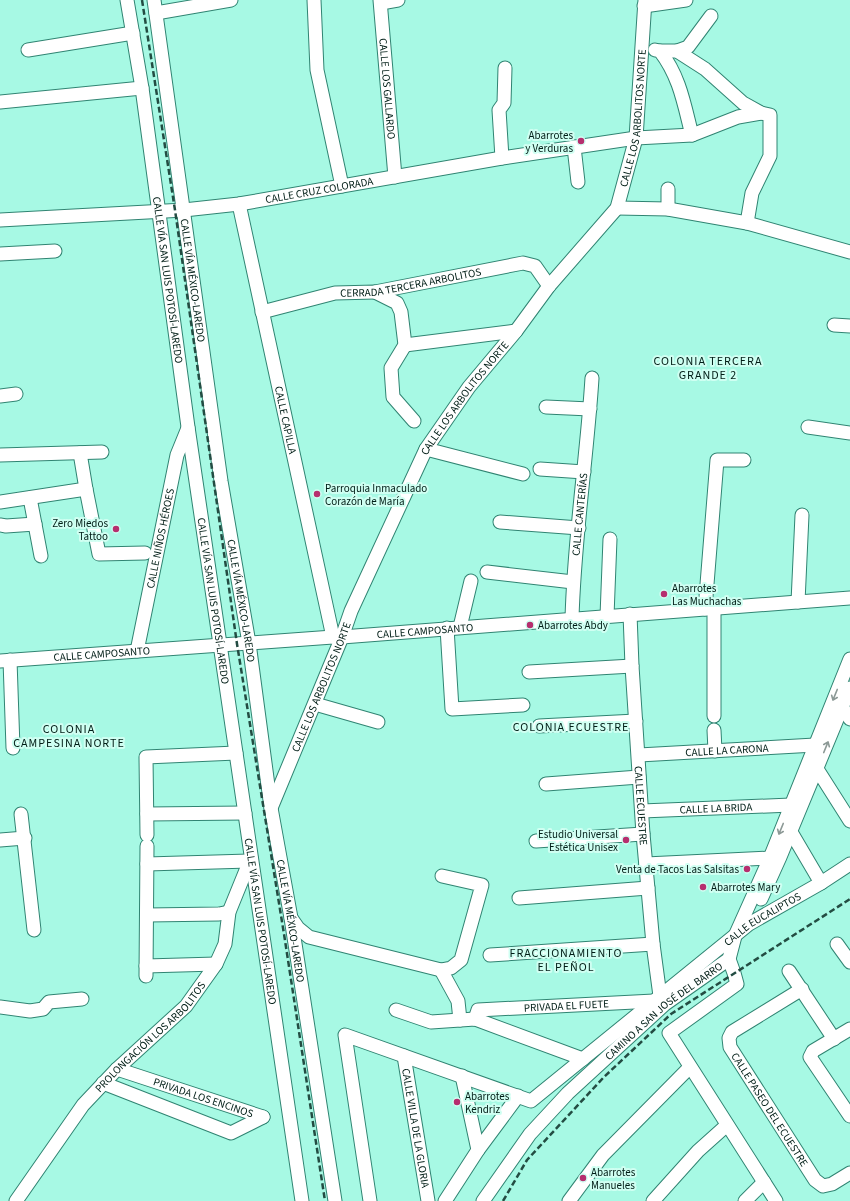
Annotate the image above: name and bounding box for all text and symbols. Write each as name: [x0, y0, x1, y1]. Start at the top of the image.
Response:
street label: CALLE LOS GALLARDO: [375, 38, 399, 140]
street label: CALLE LOS ARBOLITOS NORTE: [616, 49, 650, 188]
place label: Abarrotes y Verduras: [525, 128, 573, 156]
marker: Abarrotes y Verduras: [576, 136, 586, 146]
street label: CALLE CRUZ COLORADA: [264, 174, 374, 207]
street label: CALLE VÍA SAN LUIS POTOSÍ-LAREDO: [149, 196, 186, 364]
street label: CALLE VÍA MÉXICO-LAREDO: [177, 218, 209, 343]
street label: CERRADA TERCERA ARBOLITOS: [340, 264, 483, 301]
street label: CALLE LOS ARBOLITOS NORTE: [417, 338, 512, 458]
district label: COLONIA TERCERA GRANDE 2: [654, 353, 762, 384]
street label: CALLE CAPILLA: [271, 385, 300, 455]
street label: CALLE CANTERÍAS: [569, 472, 591, 556]
place label: Parroquia Inmaculado Corazón de María: [325, 481, 427, 509]
street label: CALLE NIÑOS HÉROES: [143, 487, 178, 590]
marker: Parroquia Inmaculado Corazón de María: [312, 489, 322, 499]
place label: Zero Miedos Tattoo: [52, 516, 108, 544]
street label: CALLE VÍA SAN LUIS POTOSÍ-LAREDO: [193, 517, 233, 685]
marker: Zero Miedos Tattoo: [111, 524, 121, 534]
street label: CALLE VÍA MÉXICO-LAREDO: [223, 538, 258, 663]
place label: Abarrotes Las Muchachas: [672, 581, 742, 609]
marker: Abarrotes Las Muchachas: [659, 589, 669, 599]
place label: Abarrotes Abdy: [538, 618, 608, 633]
street label: CALLE LOS ARBOLITOS NORTE: [288, 620, 355, 754]
street label: CALLE CAMPOSANTO: [376, 620, 474, 642]
marker: Abarrotes Abdy: [525, 620, 535, 630]
street label: CALLE CAMPOSANTO: [53, 643, 151, 665]
one-way arrow: [831, 689, 838, 701]
district label: COLONIA ECUESTRE: [513, 719, 629, 736]
district label: COLONIA CAMPESINA NORTE: [13, 721, 125, 752]
street label: CALLE LA CARONA: [685, 741, 769, 760]
one-way arrow: [822, 742, 830, 754]
street label: CALLE ECUESTRE: [631, 766, 651, 846]
street label: CALLE LA BRIDA: [679, 800, 753, 817]
one-way arrow: [777, 822, 785, 834]
place label: Estudio Universal Estética Unisex: [538, 827, 618, 855]
marker: Estudio Universal Estética Unisex: [621, 835, 631, 845]
street label: CALLE VÍA SAN LUIS POTOSÍ-LAREDO: [241, 837, 280, 1006]
street label: CALLE VÍA MÉXICO-LAREDO: [272, 858, 308, 983]
place label: Venta de Tacos Las Salsitas: [616, 862, 739, 877]
marker: Venta de Tacos Las Salsitas: [742, 864, 752, 874]
place label: Abarrotes Mary: [711, 880, 780, 895]
marker: Abarrotes Mary: [698, 882, 708, 892]
street label: CALLE EUCALIPTOS: [721, 889, 804, 950]
district label: FRACCIONAMIENTO EL PEÑOL: [510, 945, 622, 976]
street label: CAMINO A SAN JOSÉ DEL BARRO: [602, 959, 726, 1064]
street label: PROLONGACIÓN LOS ARBOLITOS: [92, 979, 209, 1096]
street label: PRIVADA EL FUETE: [523, 996, 610, 1016]
street label: CALLE PASEO DEL ECUESTRE: [727, 1050, 812, 1170]
street label: CALLE VILLA DE LA GLORIA: [398, 1067, 433, 1189]
street label: PRIVADA LOS ENCINOS: [151, 1074, 255, 1121]
place label: Abarrotes Kendriz: [465, 1089, 510, 1117]
marker: Abarrotes Kendriz: [452, 1097, 462, 1107]
place label: Abarrotes Manueles: [591, 1165, 636, 1193]
marker: Abarrotes Manueles: [578, 1173, 588, 1183]

